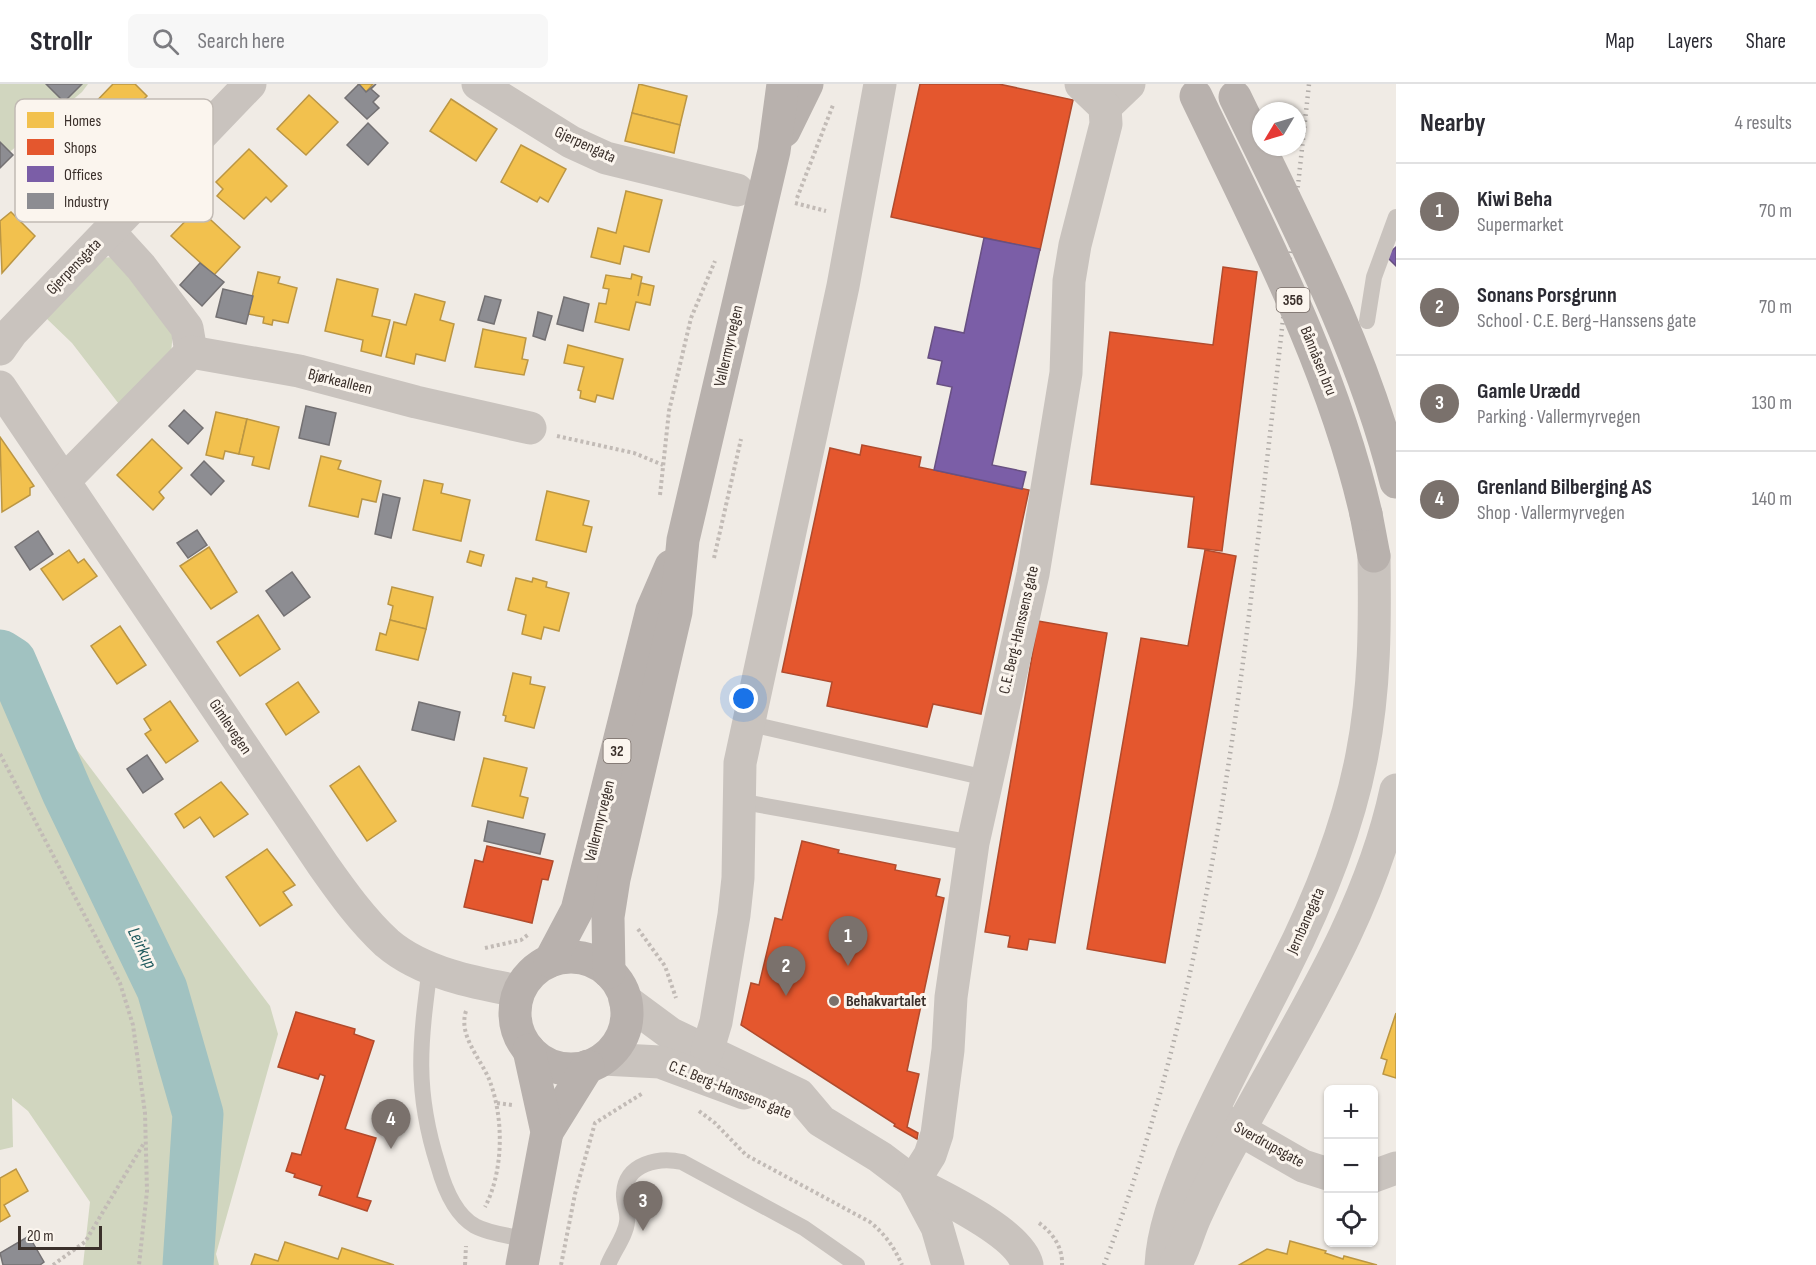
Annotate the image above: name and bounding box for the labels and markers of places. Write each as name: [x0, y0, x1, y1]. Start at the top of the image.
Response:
pin: 1: [828, 916, 868, 966]
pin: 2: [766, 946, 806, 996]
place label: Behakvartalet: [846, 992, 926, 1011]
marker: Behakvartalet: [827, 994, 841, 1008]
pin: 4: [372, 1100, 410, 1149]
pin: 3: [624, 1182, 662, 1231]

